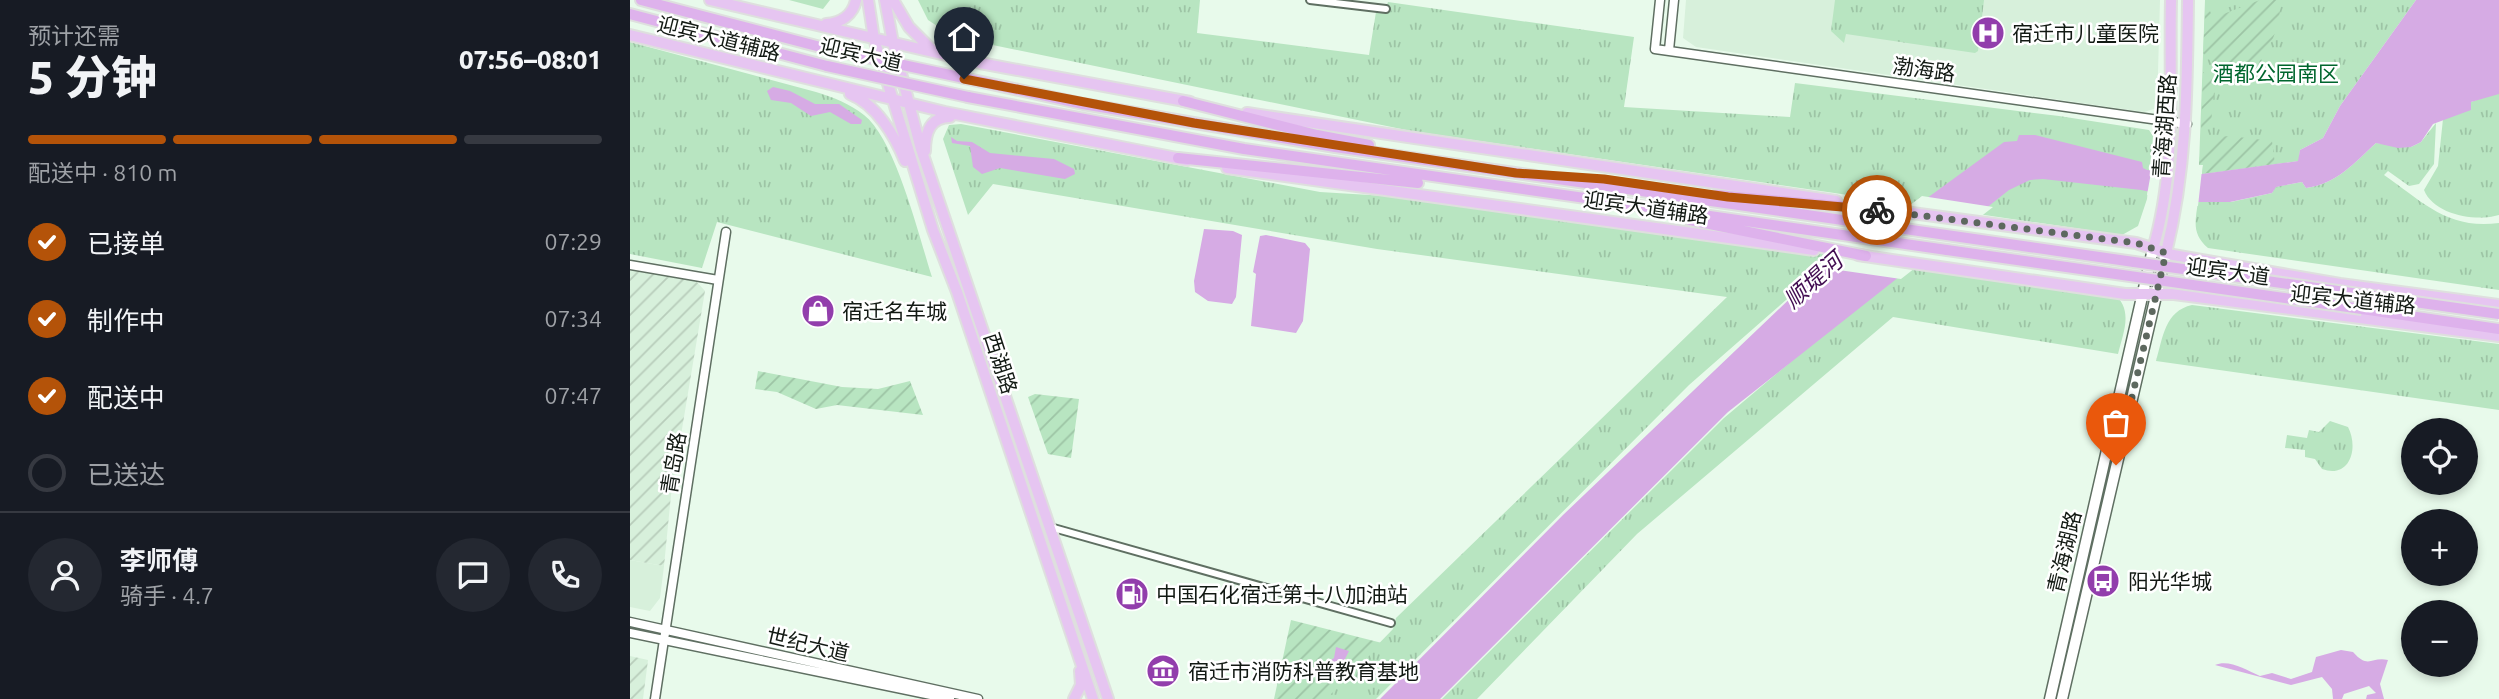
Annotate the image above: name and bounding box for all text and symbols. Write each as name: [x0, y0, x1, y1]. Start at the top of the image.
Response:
pin: [934, 7, 994, 79]
street label: 迎宾大道辅路: [655, 11, 783, 65]
hospital icon: 宿迁市儿童医院: [1969, 14, 2007, 52]
icon: home: [945, 18, 983, 56]
place label: 宿迁市儿童医院: [2012, 21, 2159, 45]
text: 预计还需: [28, 23, 120, 48]
street label: 迎宾大道: [817, 33, 905, 75]
text: 07:56–08:01: [459, 45, 602, 74]
text: 5 分钟: [28, 51, 157, 103]
street label: 渤海路: [1891, 53, 1957, 85]
park label: 酒都公园南区: [2213, 61, 2339, 85]
street label: 青海湖西路: [2148, 73, 2180, 179]
text: 配送中 · 810 m: [28, 160, 177, 185]
courier: [1842, 175, 1912, 245]
street label: 迎宾大道辅路: [1582, 186, 1710, 228]
icon: bike: [1858, 191, 1896, 229]
icon: check: [28, 223, 66, 261]
text: 已接单: [87, 229, 165, 258]
text: 07:29: [544, 229, 602, 254]
water label: 顺堤河: [1779, 245, 1850, 312]
street label: 迎宾大道: [2185, 253, 2271, 289]
street label: 迎宾大道辅路: [2289, 280, 2417, 318]
shop icon: 宿迁名车城: [799, 292, 837, 330]
place label: 宿迁名车城: [842, 299, 947, 323]
icon: check: [28, 300, 66, 338]
text: 制作中: [87, 306, 165, 335]
text: 07:34: [544, 306, 602, 331]
street label: 西湖路: [980, 329, 1022, 397]
icon: check: [28, 377, 66, 415]
text: 配送中: [87, 383, 165, 412]
text: 07:47: [544, 383, 602, 408]
pin: [2086, 393, 2146, 465]
icon: bag: [2097, 404, 2135, 442]
map controls: [2401, 418, 2478, 677]
button: locate: [2401, 418, 2478, 495]
street label: 青岛路: [656, 430, 690, 496]
text: 已送达: [87, 460, 165, 489]
street label: 青海湖路: [2043, 508, 2085, 596]
button: +: [2401, 509, 2478, 586]
button: person: [28, 538, 102, 612]
button: chat: [436, 538, 510, 612]
button: phone: [528, 538, 602, 612]
text: 李师傅: [120, 546, 198, 575]
bus stop icon: 阳光华城: [2084, 562, 2122, 600]
place label: 阳光华城: [2128, 569, 2212, 593]
fuel station icon: 中国石化宿迁第十八加油站: [1113, 575, 1151, 613]
place label: 中国石化宿迁第十八加油站: [1156, 582, 1408, 606]
text: 骑手 · 4.7: [120, 583, 214, 608]
button: −: [2401, 600, 2478, 677]
street label: 世纪大道: [764, 623, 852, 665]
museum icon: 宿迁市消防科普教育基地: [1144, 652, 1182, 690]
place label: 宿迁市消防科普教育基地: [1188, 659, 1419, 683]

